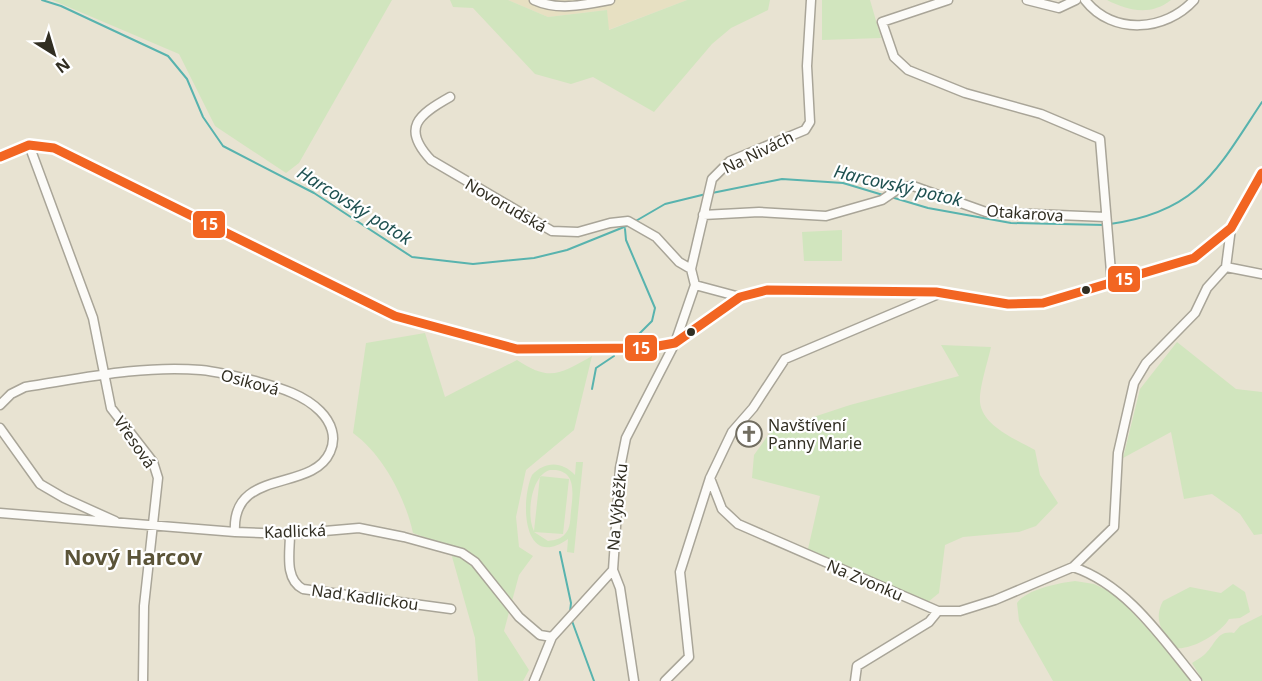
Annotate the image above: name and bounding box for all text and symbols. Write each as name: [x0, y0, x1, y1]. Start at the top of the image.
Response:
north arrow: [24, 24, 84, 84]
text: N: [51, 53, 75, 79]
street label: Na Nivách: [719, 125, 797, 179]
water label: Harcovský potok: [832, 159, 966, 212]
water label: Harcovský potok: [293, 160, 418, 250]
street label: Novorudská: [461, 173, 551, 237]
street label: Otakarova: [986, 199, 1064, 227]
line badge: 15: [192, 210, 226, 239]
text: 15: [200, 213, 218, 235]
line badge: 15: [1107, 265, 1141, 293]
text: 15: [1115, 268, 1133, 290]
unlabelled marker: [1080, 284, 1092, 296]
unlabelled marker: [685, 326, 697, 338]
line badge: 15: [624, 334, 658, 362]
text: 15: [632, 337, 650, 359]
street label: Osiková: [219, 364, 281, 400]
street label: Vřesová: [109, 412, 161, 472]
place label: Navštívení Panny Marie: [768, 414, 862, 454]
church icon: Navštívení Panny Marie: [734, 419, 764, 449]
street label: Na Výběžku: [601, 462, 633, 552]
street label: Kadlická: [264, 519, 326, 543]
district label: Nový Harcov: [64, 541, 203, 571]
street label: Na Zvonku: [824, 554, 906, 606]
street label: Nad Kadlickou: [310, 579, 420, 615]

